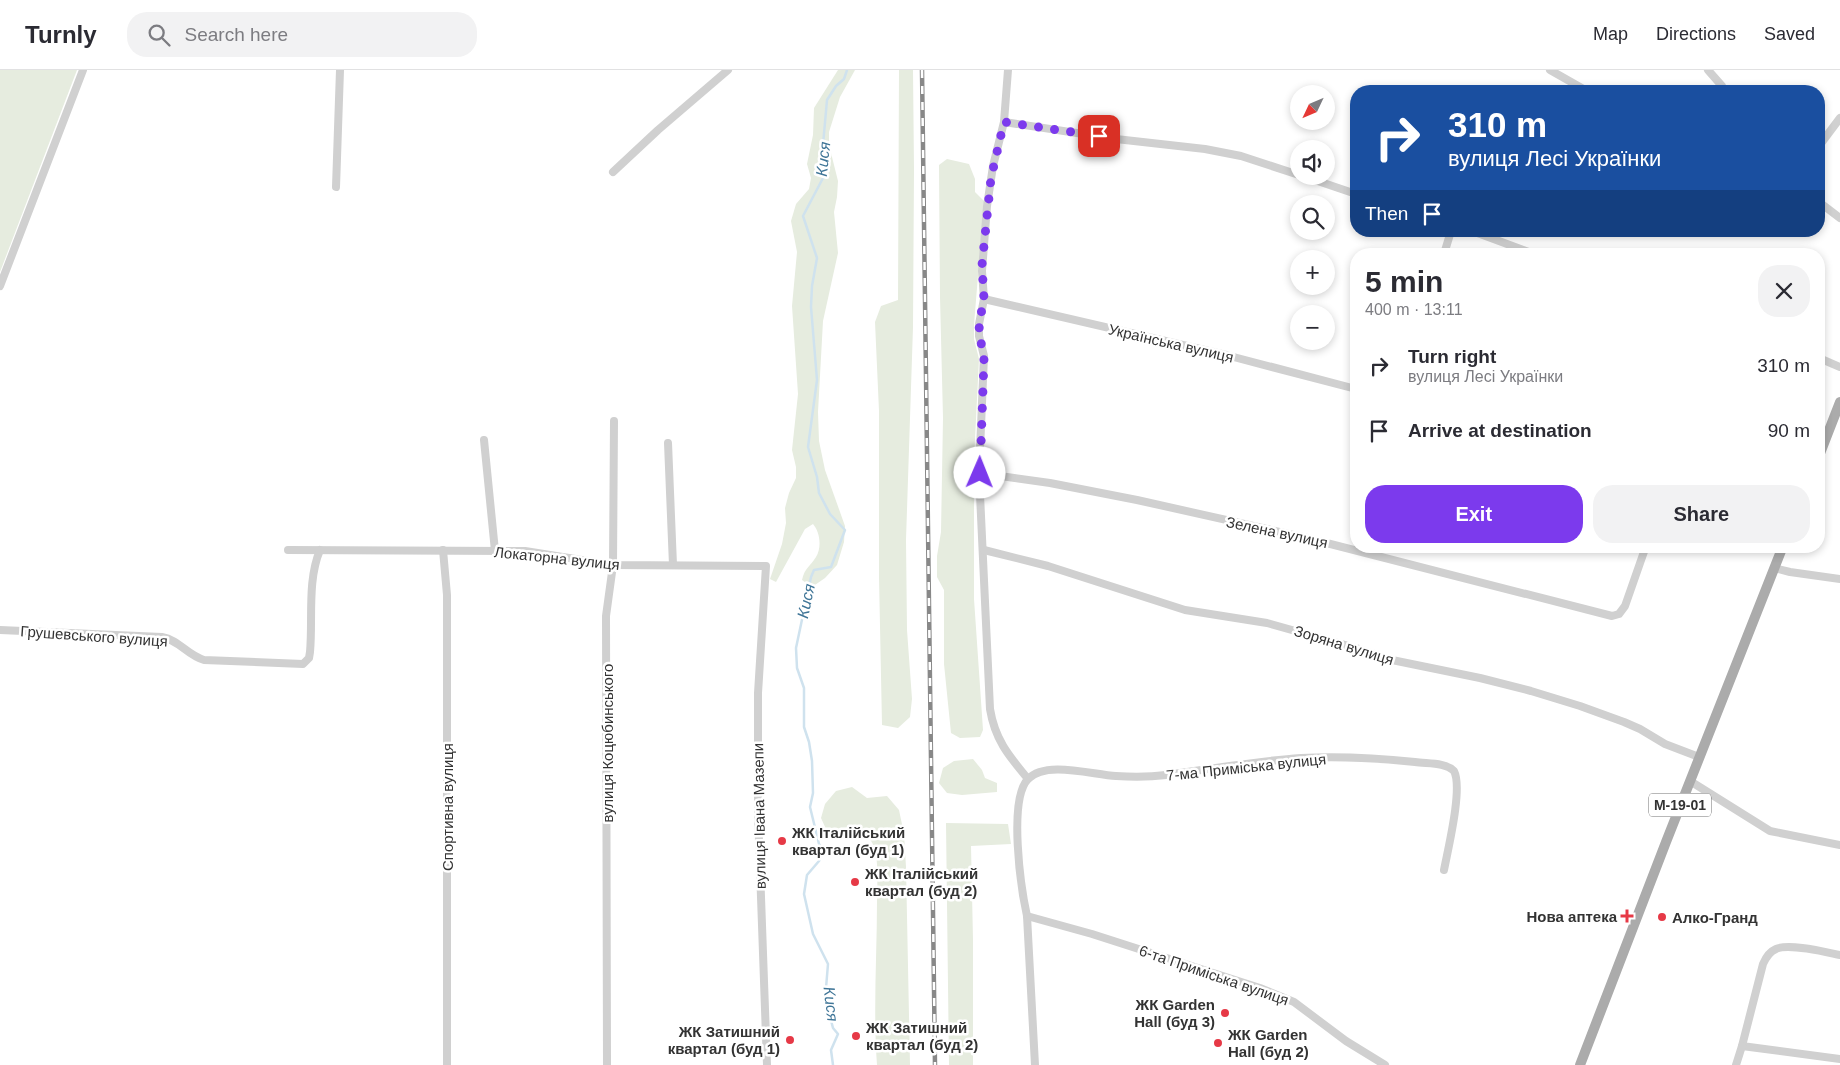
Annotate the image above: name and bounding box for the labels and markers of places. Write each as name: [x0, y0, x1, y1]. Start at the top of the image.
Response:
pin: [1078, 115, 1120, 157]
place label: ЖК Італійський квартал (буд 1): [791, 824, 905, 858]
marker: ЖК Італійський квартал (буд 1): [776, 835, 788, 847]
place label: ЖК Італійський квартал (буд 2): [864, 865, 978, 899]
marker: ЖК Італійський квартал (буд 2): [849, 876, 861, 888]
place label: Нова аптека: [1527, 908, 1618, 925]
place label: Алко-Гранд: [1672, 909, 1758, 926]
marker: Нова аптека: [1621, 910, 1633, 922]
marker: Алко-Гранд: [1656, 911, 1668, 923]
place label: ЖК Garden Hall (буд 3): [1134, 996, 1215, 1030]
marker: ЖК Garden Hall (буд 3): [1219, 1007, 1231, 1019]
place label: ЖК Затишний квартал (буд 2): [865, 1019, 978, 1053]
place label: ЖК Затишний квартал (буд 1): [668, 1023, 780, 1057]
place label: ЖК Garden Hall (буд 2): [1227, 1026, 1309, 1060]
marker: ЖК Затишний квартал (буд 2): [850, 1030, 862, 1042]
marker: ЖК Затишний квартал (буд 1): [784, 1034, 796, 1046]
marker: ЖК Garden Hall (буд 2): [1212, 1037, 1224, 1049]

